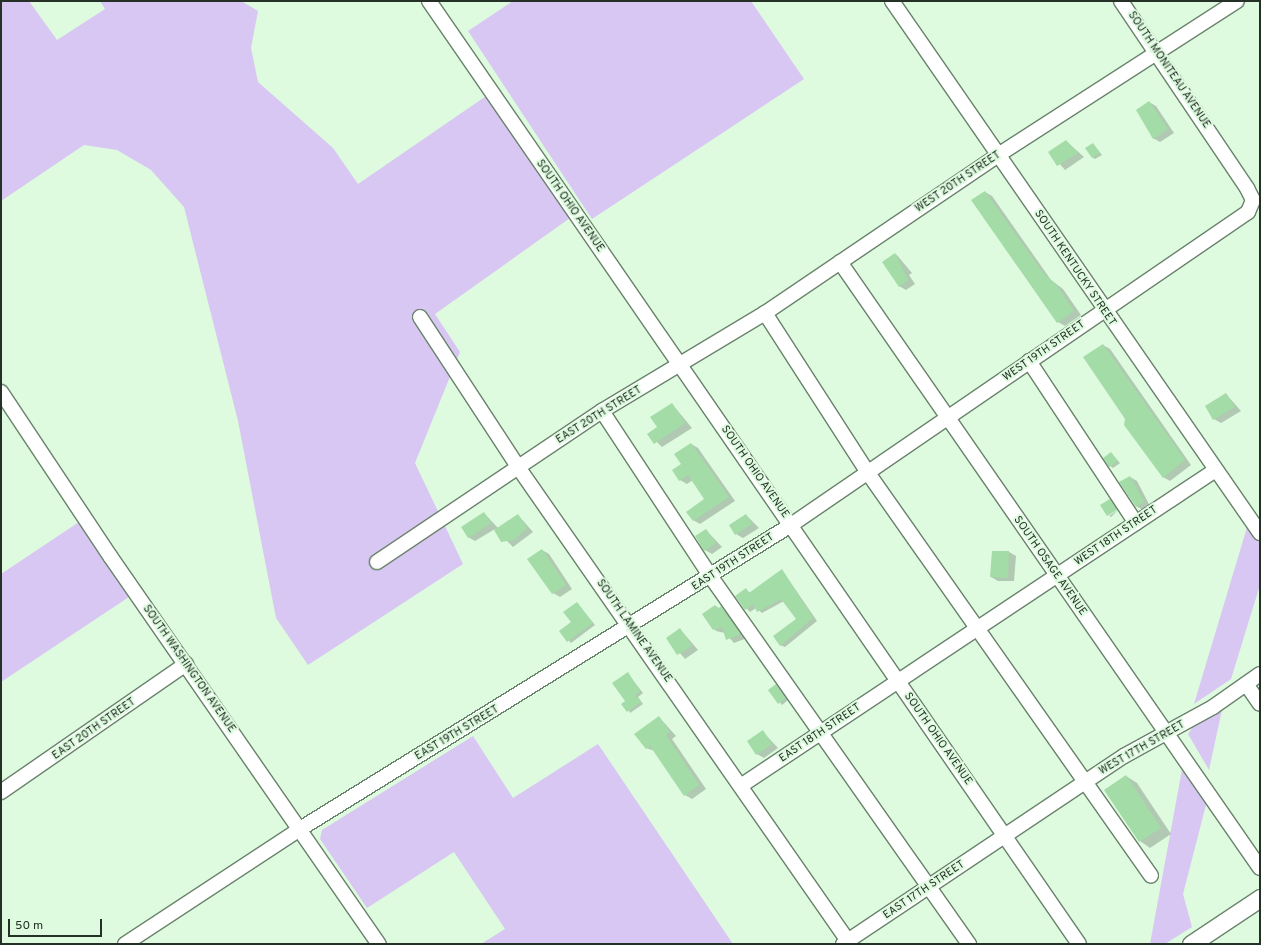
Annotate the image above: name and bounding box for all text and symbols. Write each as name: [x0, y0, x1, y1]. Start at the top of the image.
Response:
street label: SOUTH MONITEAU AVENUE: [1125, 9, 1213, 131]
street label: WEST 20TH STREET: [913, 148, 1003, 216]
street label: SOUTH OHIO AVENUE: [533, 157, 607, 255]
street label: SOUTH KENTUCKY STREET: [1031, 207, 1119, 329]
street label: WEST 19TH STREET: [1000, 318, 1088, 384]
street label: EAST 20TH STREET: [554, 383, 644, 447]
street label: SOUTH OHIO AVENUE: [718, 423, 792, 521]
street label: WEST 18TH STREET: [1072, 503, 1160, 569]
street label: SOUTH OSAGE AVENUE: [1011, 514, 1089, 618]
street label: EAST 19TH STREET: [689, 530, 777, 594]
street label: SOUTH LAMINE AVENUE: [593, 577, 675, 685]
street label: SOUTH WASHINGTON AVENUE: [140, 602, 238, 736]
street label: SOUTH OHIO AVENUE: [901, 690, 975, 788]
street label: EAST 20TH STREET: [50, 695, 138, 763]
street label: EAST 18TH STREET: [777, 701, 863, 765]
street label: EAST 19TH STREET: [413, 703, 501, 763]
street label: WEST 17TH STREET: [1097, 718, 1187, 778]
street label: EAST 17TH STREET: [881, 858, 967, 922]
scale bar: [10, 911, 104, 937]
text: 50 m: [15, 918, 43, 934]

